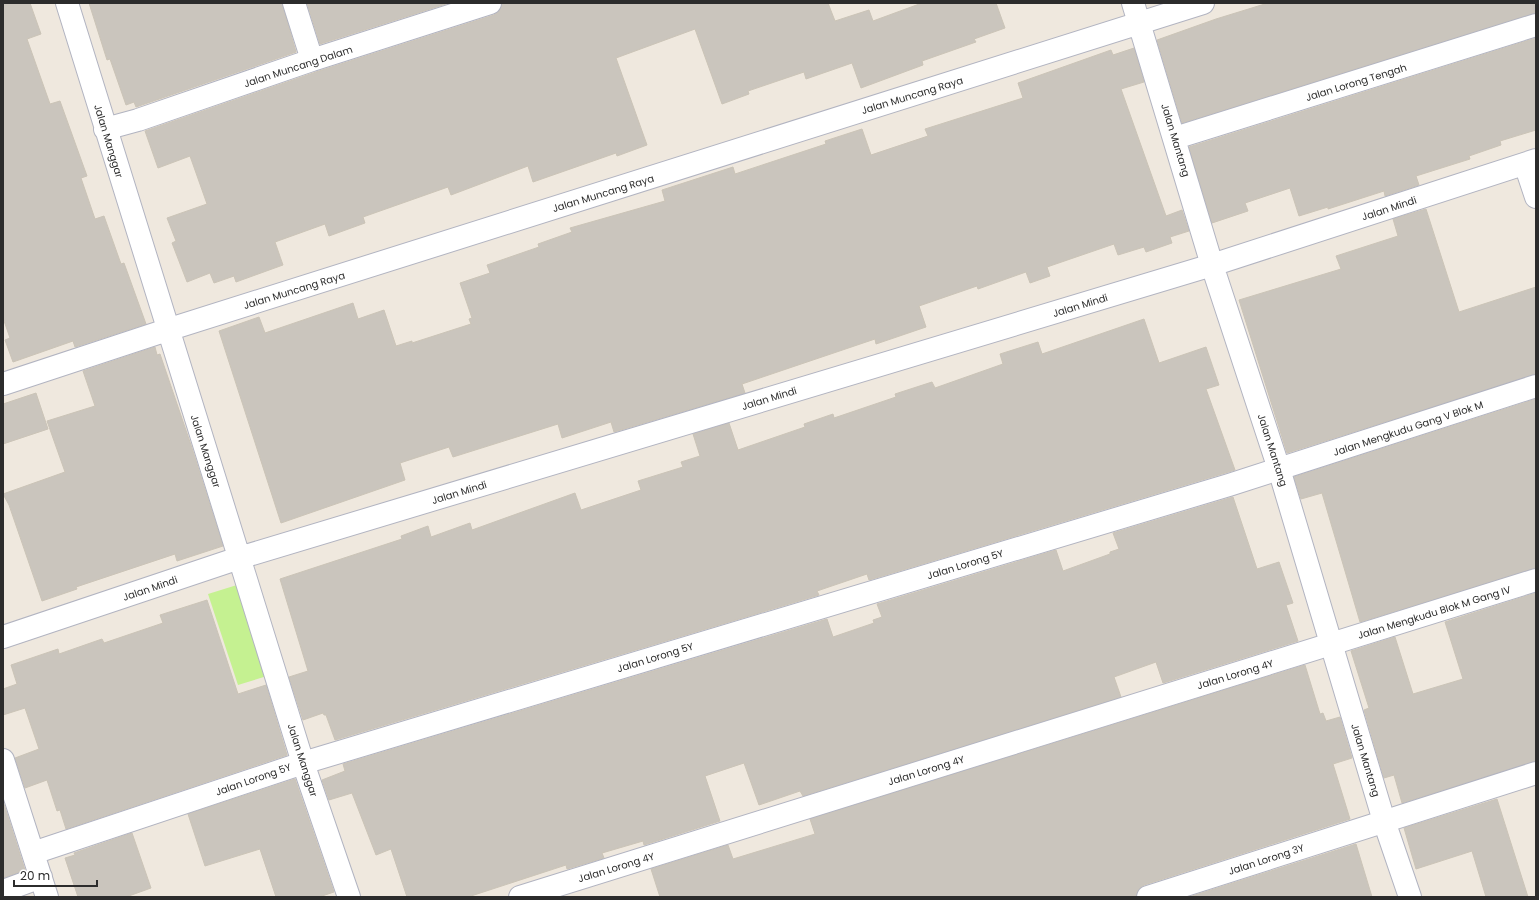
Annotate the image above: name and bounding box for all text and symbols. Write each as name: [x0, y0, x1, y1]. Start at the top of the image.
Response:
street label: Jalan Muncang Dalam: [242, 42, 355, 91]
street label: Jalan Lorong Tengah: [1304, 60, 1409, 105]
street label: Jalan Muncang Raya: [859, 73, 965, 118]
street label: Jalan Mantang: [1157, 102, 1194, 179]
street label: Jalan Manggar: [90, 103, 127, 180]
street label: Jalan Muncang Raya: [550, 171, 656, 216]
street label: Jalan Mindi: [1360, 193, 1419, 224]
street label: Jalan Muncang Raya: [241, 268, 347, 313]
street label: Jalan Mindi: [1051, 290, 1110, 321]
street label: Jalan Mindi: [740, 383, 799, 414]
street label: Jalan Mengkudu Gang V Blok M: [1331, 397, 1485, 460]
street label: Jalan Mantang: [1254, 412, 1291, 488]
street label: Jalan Manggar: [187, 413, 225, 490]
street label: Jalan Mindi: [430, 477, 489, 508]
street label: Jalan Lorong 5Y: [925, 546, 1005, 583]
street label: Jalan Mindi: [121, 572, 180, 605]
street label: Jalan Mengkudu Blok M Gang IV: [1356, 582, 1513, 643]
street label: Jalan Lorong 5Y: [615, 639, 695, 676]
street label: Jalan Lorong 4Y: [1195, 656, 1275, 693]
street label: Jalan Manggar: [284, 722, 322, 799]
street label: Jalan Mantang: [1347, 722, 1384, 799]
street label: Jalan Lorong 4Y: [886, 752, 966, 789]
street label: Jalan Lorong 5Y: [213, 759, 293, 799]
street label: Jalan Lorong 3Y: [1226, 840, 1306, 879]
street label: Jalan Lorong 4Y: [576, 849, 656, 886]
scale bar: [14, 862, 97, 888]
text: 20 m: [20, 867, 50, 884]

